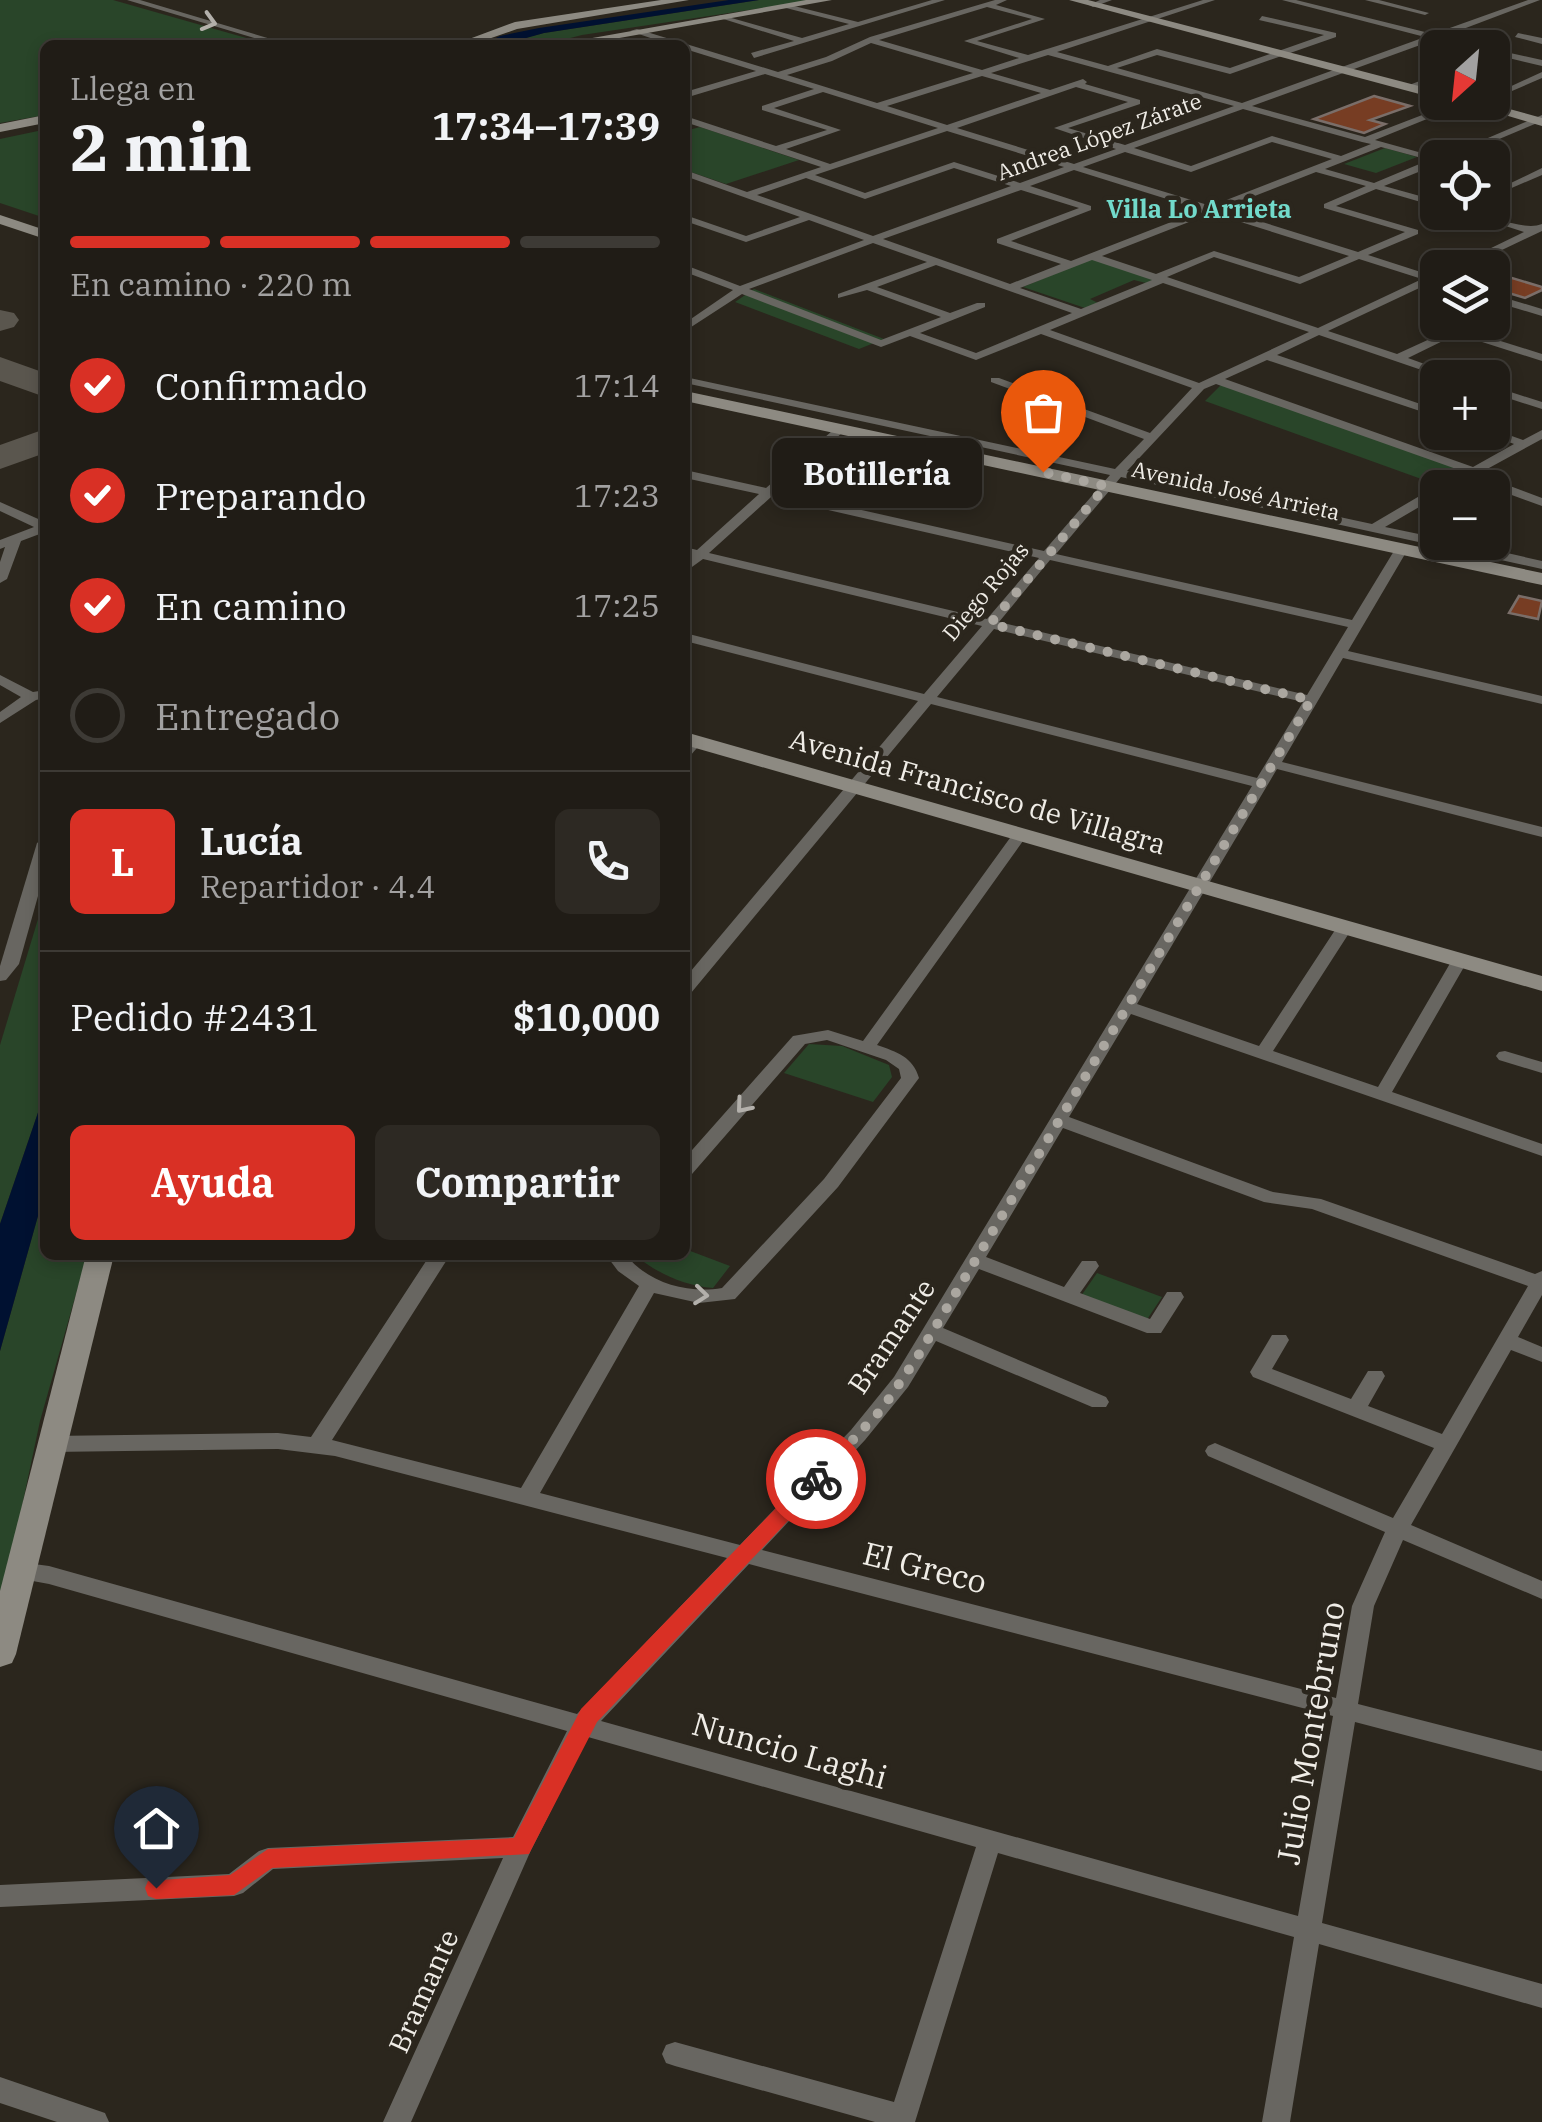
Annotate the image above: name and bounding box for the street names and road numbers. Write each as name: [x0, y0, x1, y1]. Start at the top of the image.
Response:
street label: Andrea López Zárate: [993, 85, 1205, 187]
street label: Avenida José Arrieta: [1129, 454, 1343, 526]
street label: Diego Rojas: [935, 536, 1035, 646]
street label: Avenida Francisco de Villagra: [786, 719, 1170, 863]
street label: Bramante: [839, 1271, 943, 1401]
street label: El Greco: [859, 1531, 991, 1603]
street label: Julio Montebruno: [1266, 1598, 1354, 1868]
street label: Nuncio Laghi: [688, 1702, 892, 1798]
street label: Bramante: [379, 1924, 467, 2058]

